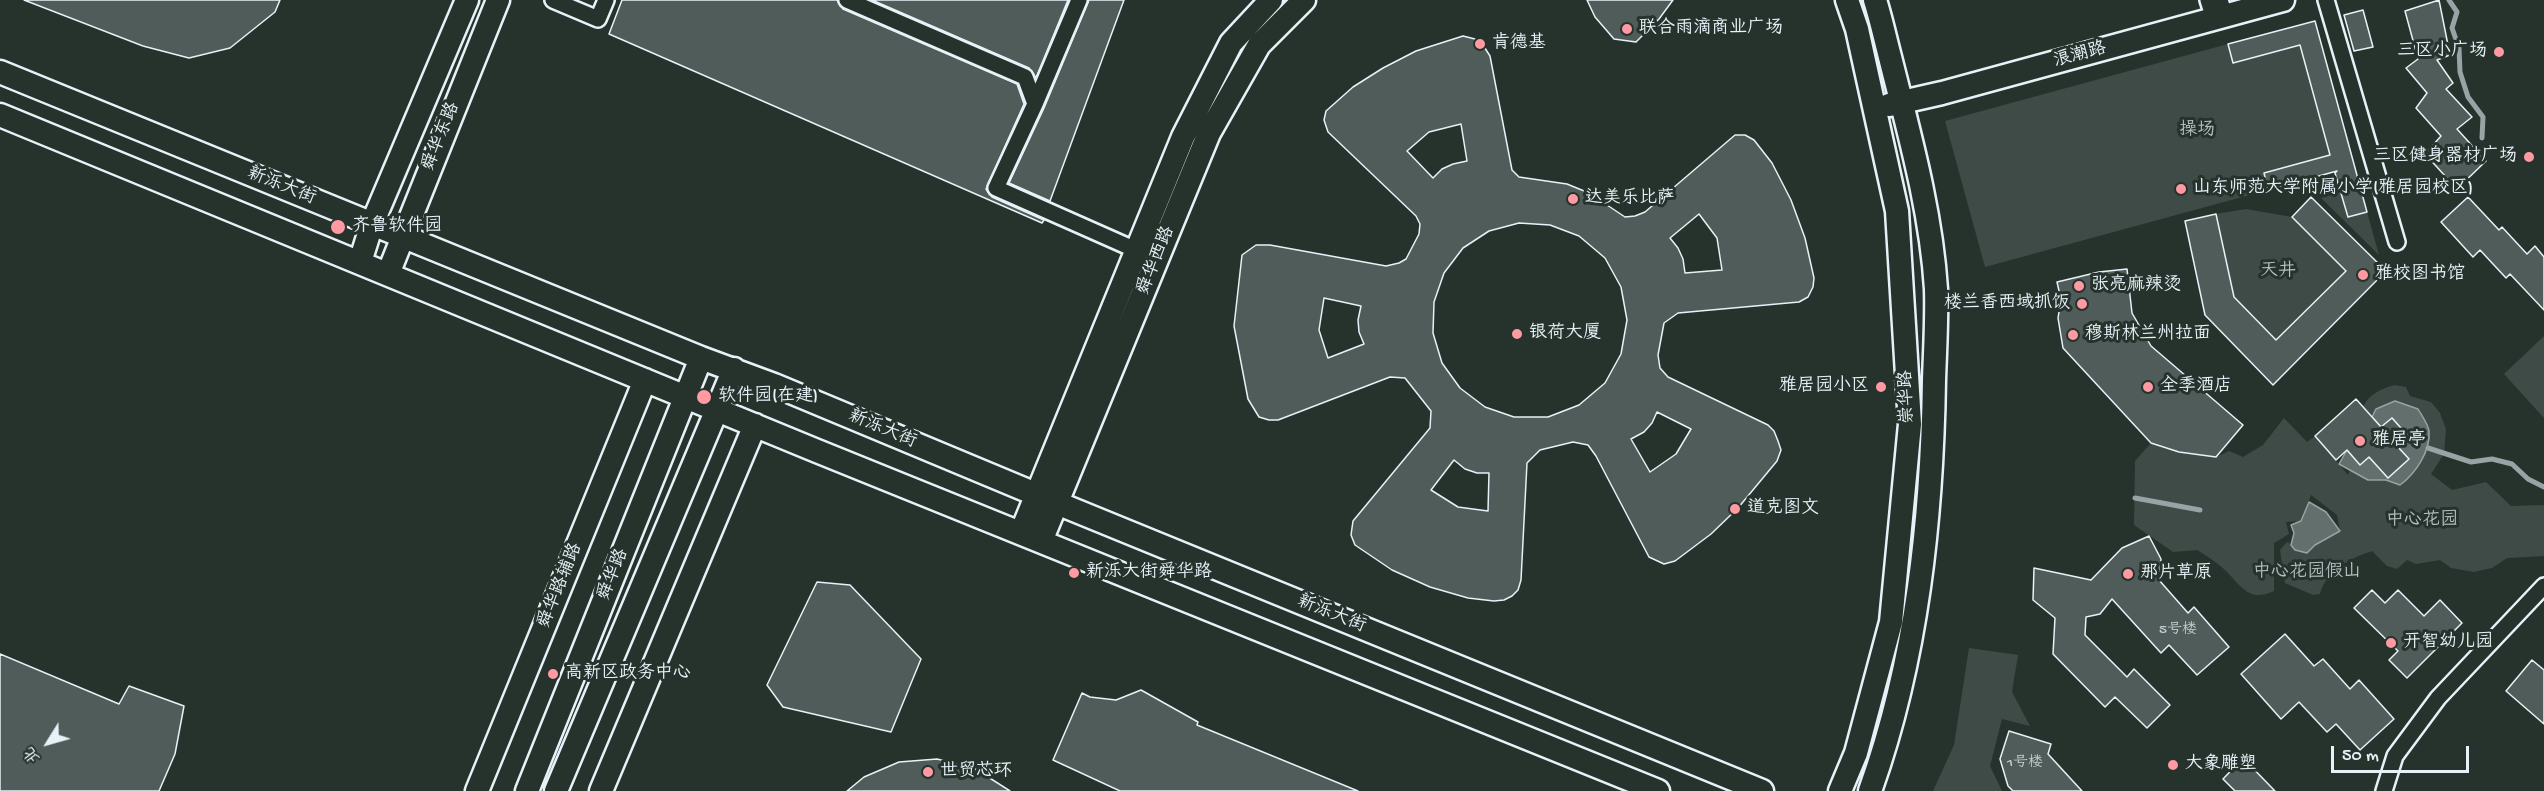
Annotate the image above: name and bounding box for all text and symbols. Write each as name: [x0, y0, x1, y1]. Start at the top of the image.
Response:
place label: 联合雨滴商业广场: [1639, 18, 1783, 40]
marker: 联合雨滴商业广场: [1620, 22, 1634, 36]
place label: 肯德基: [1492, 33, 1546, 55]
marker: 肯德基: [1473, 37, 1487, 51]
street label: 浪潮路: [2051, 39, 2109, 73]
place label: 三区小广场: [2397, 41, 2487, 63]
marker: 三区小广场: [2492, 45, 2506, 59]
street label: 舜华东路: [419, 100, 465, 174]
park label: 操场: [2179, 120, 2215, 142]
place label: 三区健身器材广场: [2373, 146, 2517, 168]
marker: 三区健身器材广场: [2522, 150, 2536, 164]
street label: 新泺大街: [244, 164, 318, 210]
place label: 山东师范大学附属小学(雅居园校区): [2193, 178, 2473, 200]
marker: 山东师范大学附属小学(雅居园校区): [2174, 182, 2188, 196]
place label: 达美乐比萨: [1585, 188, 1675, 210]
marker: 达美乐比萨: [1566, 192, 1580, 206]
place label: 齐鲁软件园: [352, 216, 442, 238]
marker: 齐鲁软件园: [329, 218, 347, 236]
street label: 舜华西路: [1134, 224, 1180, 298]
park label: 天井: [2260, 261, 2296, 283]
place label: 雅校图书馆: [2375, 264, 2465, 286]
marker: 雅校图书馆: [2356, 268, 2370, 282]
place label: 张亮麻辣烫: [2091, 275, 2181, 297]
marker: 张亮麻辣烫: [2072, 279, 2086, 293]
place label: 楼兰香西域抓饭: [1944, 293, 2070, 315]
marker: 楼兰香西域抓饭: [2075, 297, 2089, 311]
place label: 银荷大厦: [1529, 323, 1601, 345]
place label: 穆斯林兰州拉面: [2085, 324, 2211, 346]
marker: 银荷大厦: [1510, 327, 1524, 341]
marker: 穆斯林兰州拉面: [2066, 328, 2080, 342]
street label: 崇华路: [1896, 370, 1920, 424]
place label: 雅居园小区: [1779, 376, 1869, 398]
place label: 全季酒店: [2160, 376, 2232, 398]
marker: 雅居园小区: [1874, 380, 1888, 394]
marker: 全季酒店: [2141, 380, 2155, 394]
place label: 软件园(在建): [718, 386, 818, 408]
marker: 软件园(在建): [695, 388, 713, 406]
street label: 新泺大街: [845, 406, 919, 454]
place label: 雅居亭: [2372, 430, 2426, 452]
marker: 雅居亭: [2353, 434, 2367, 448]
place label: 道克图文: [1747, 498, 1819, 520]
marker: 道克图文: [1728, 502, 1742, 516]
park label: 中心花园: [2386, 510, 2458, 532]
street label: 舜华路辅路: [534, 540, 588, 632]
street label: 舜华路: [594, 546, 634, 604]
place label: 新泺大街舜华路: [1086, 562, 1212, 584]
park label: 中心花园假山: [2253, 562, 2361, 584]
place label: 那片草原: [2140, 563, 2212, 585]
marker: 新泺大街舜华路: [1067, 566, 1081, 580]
marker: 那片草原: [2121, 567, 2135, 581]
street label: 新泺大街: [1294, 592, 1368, 638]
house number: 5号楼: [2159, 622, 2197, 640]
place label: 开智幼儿园: [2403, 632, 2493, 654]
marker: 开智幼儿园: [2384, 636, 2398, 650]
place label: 高新区政务中心: [565, 663, 691, 685]
marker: 高新区政务中心: [546, 667, 560, 681]
north arrow: [18, 713, 78, 773]
scale bar: [2334, 734, 2472, 772]
text: 北: [21, 742, 46, 766]
text: 50 m: [2342, 746, 2379, 767]
place label: 大象雕塑: [2185, 754, 2257, 776]
house number: 1号楼: [2007, 755, 2043, 773]
marker: 大象雕塑: [2166, 758, 2180, 772]
place label: 世贸芯环: [940, 761, 1012, 783]
marker: 世贸芯环: [921, 765, 935, 779]

